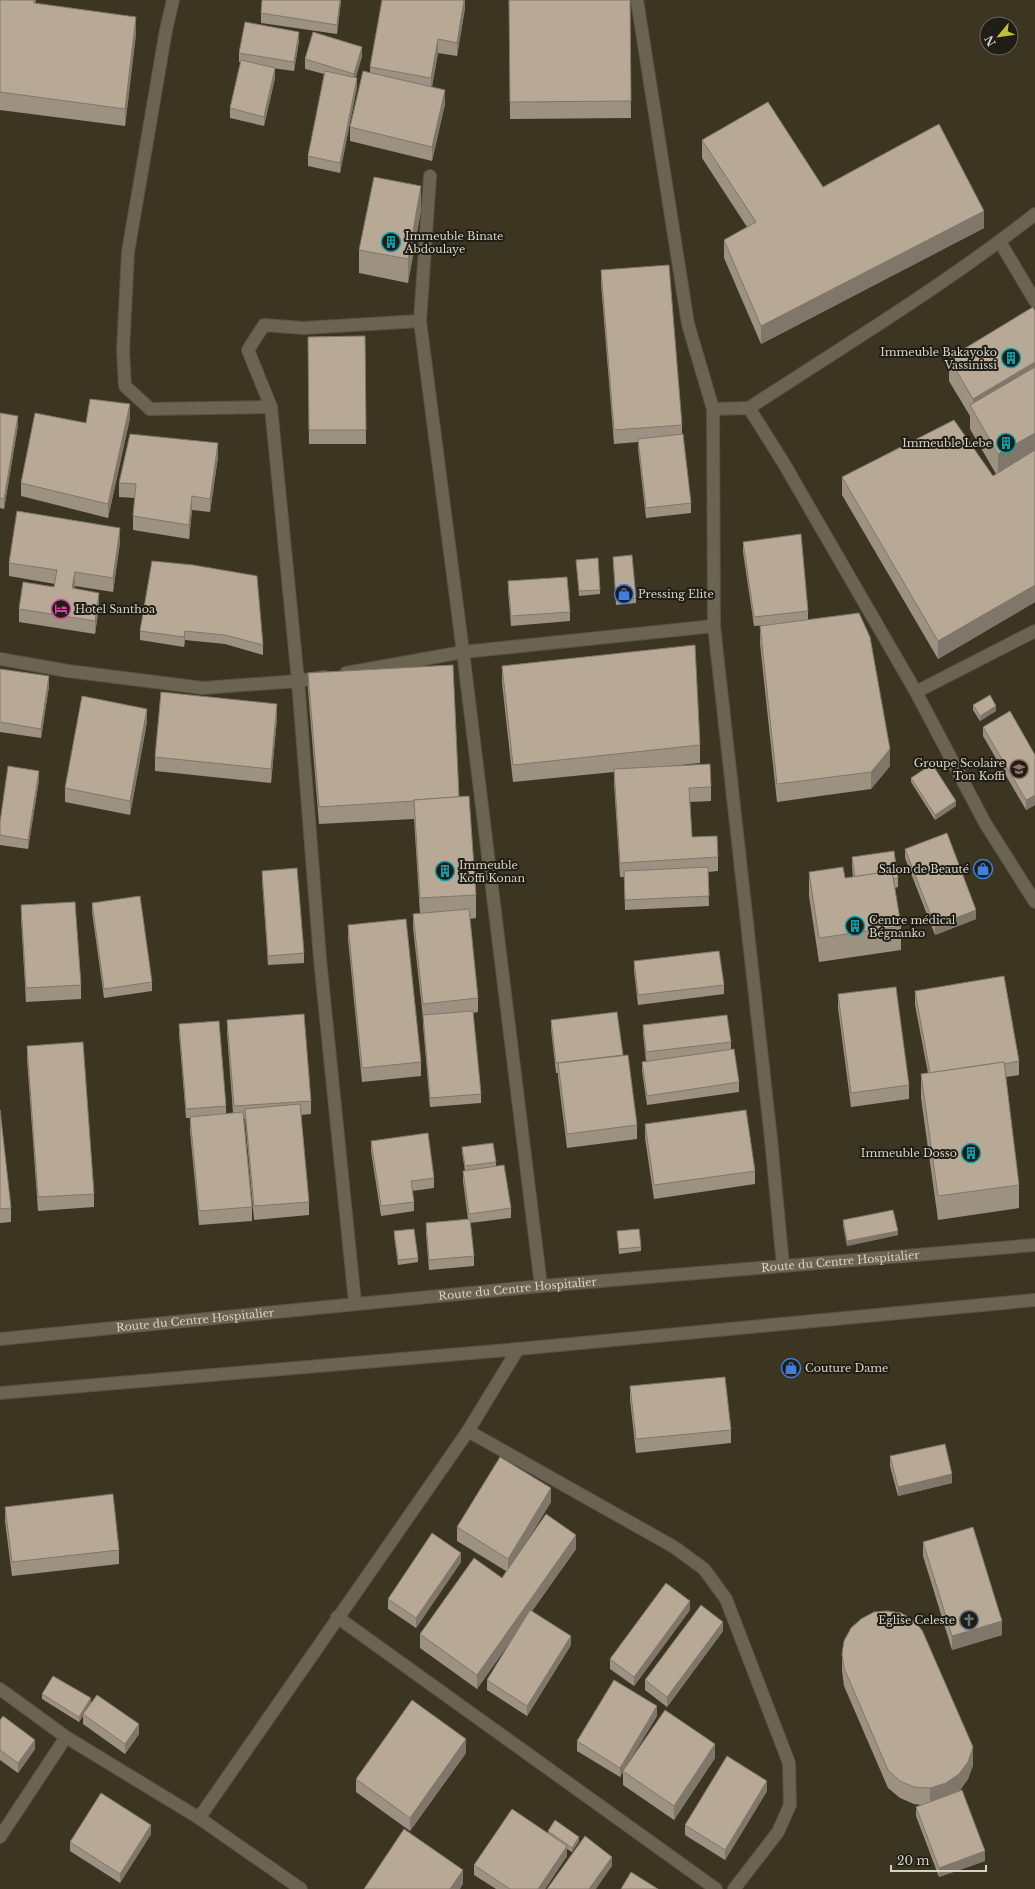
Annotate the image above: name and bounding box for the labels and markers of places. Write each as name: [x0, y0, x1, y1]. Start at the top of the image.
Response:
place label: Immeuble Binate Abdoulaye: [404, 229, 503, 256]
building icon: Immeuble Binate Abdoulaye: [380, 231, 402, 253]
place label: Immeuble Bakayoko Vassinissi: [880, 345, 997, 372]
building icon: Immeuble Bakayoko Vassinissi: [1000, 347, 1022, 369]
building icon: Immeuble Lebe: [995, 432, 1017, 454]
place label: Immeuble Lebe: [902, 436, 992, 450]
shop icon: Pressing Elite: [613, 583, 635, 605]
place label: Pressing Elite: [638, 587, 714, 601]
hotel icon: Hotel Santhoa: [50, 598, 72, 620]
place label: Hotel Santhoa: [75, 602, 156, 616]
place label: Groupe Scolaire Ton Koffi: [914, 756, 1005, 783]
school or university icon: Groupe Scolaire Ton Koffi: [1008, 758, 1030, 780]
place label: Immeuble Koffi Konan: [459, 858, 525, 885]
shop icon: Salon de Beauté: [972, 858, 994, 880]
building icon: Immeuble Koffi Konan: [434, 860, 456, 882]
place label: Salon de Beauté: [879, 862, 969, 876]
place label: Centre médical Bégnanko: [869, 913, 956, 940]
building icon: Centre médical Bégnanko: [844, 915, 866, 937]
building icon: Immeuble Dosso: [960, 1142, 982, 1164]
place label: Immeuble Dosso: [861, 1146, 957, 1160]
shop icon: Couture Dame: [780, 1357, 802, 1379]
place label: Couture Dame: [805, 1361, 888, 1375]
church icon: Eglise Celeste: [958, 1609, 980, 1631]
place label: Eglise Celeste: [878, 1613, 955, 1627]

